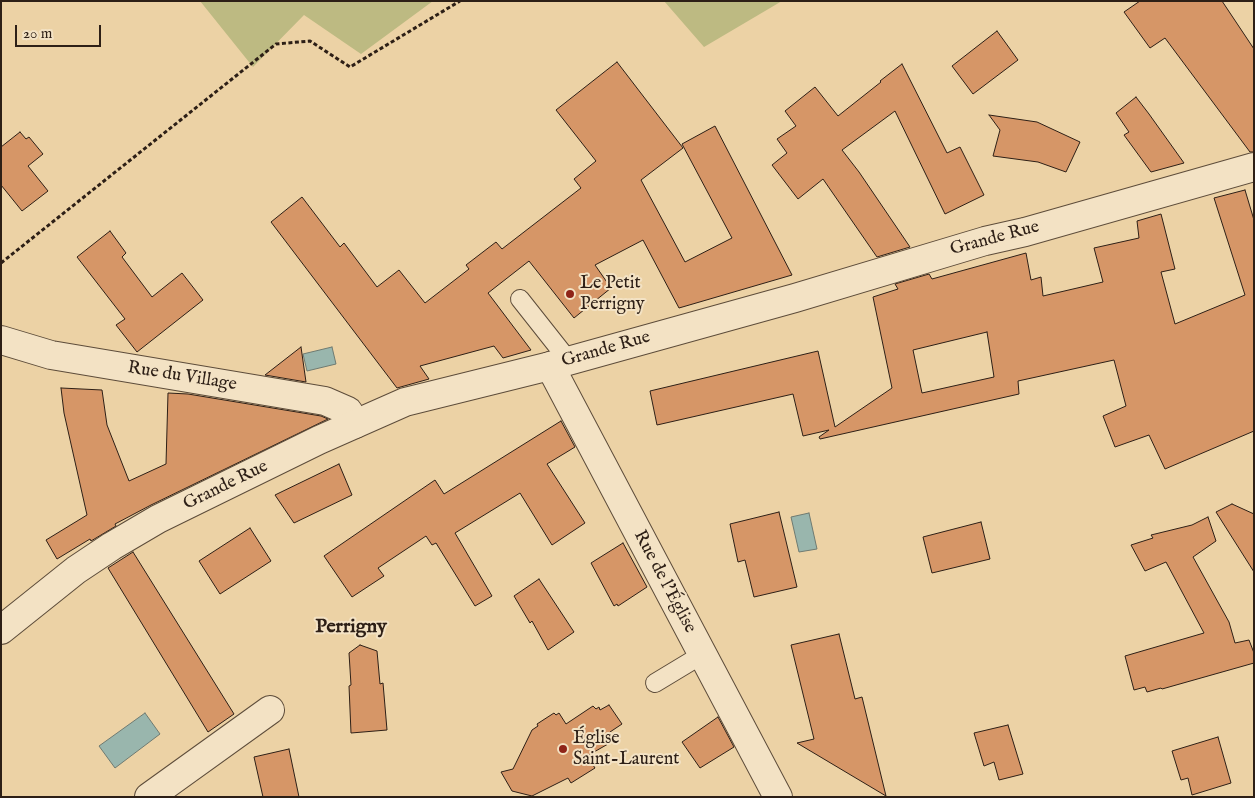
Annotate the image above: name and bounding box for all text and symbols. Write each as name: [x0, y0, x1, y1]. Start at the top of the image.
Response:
scale bar: [18, 15, 104, 47]
text: 20 m: [23, 24, 52, 43]
street label: Grande Rue: [948, 217, 1042, 261]
place label: Le Petit Perrigny: [580, 273, 645, 316]
marker: Le Petit Perrigny: [564, 288, 576, 300]
street label: Grande Rue: [559, 327, 653, 373]
street label: Rue du Village: [126, 358, 238, 396]
street label: Grande Rue: [180, 456, 272, 516]
street label: Rue de l'Église: [628, 527, 700, 637]
district label: Perrigny: [315, 616, 387, 640]
place label: Église Saint-Laurent: [573, 728, 679, 771]
marker: Église Saint-Laurent: [557, 743, 569, 755]

